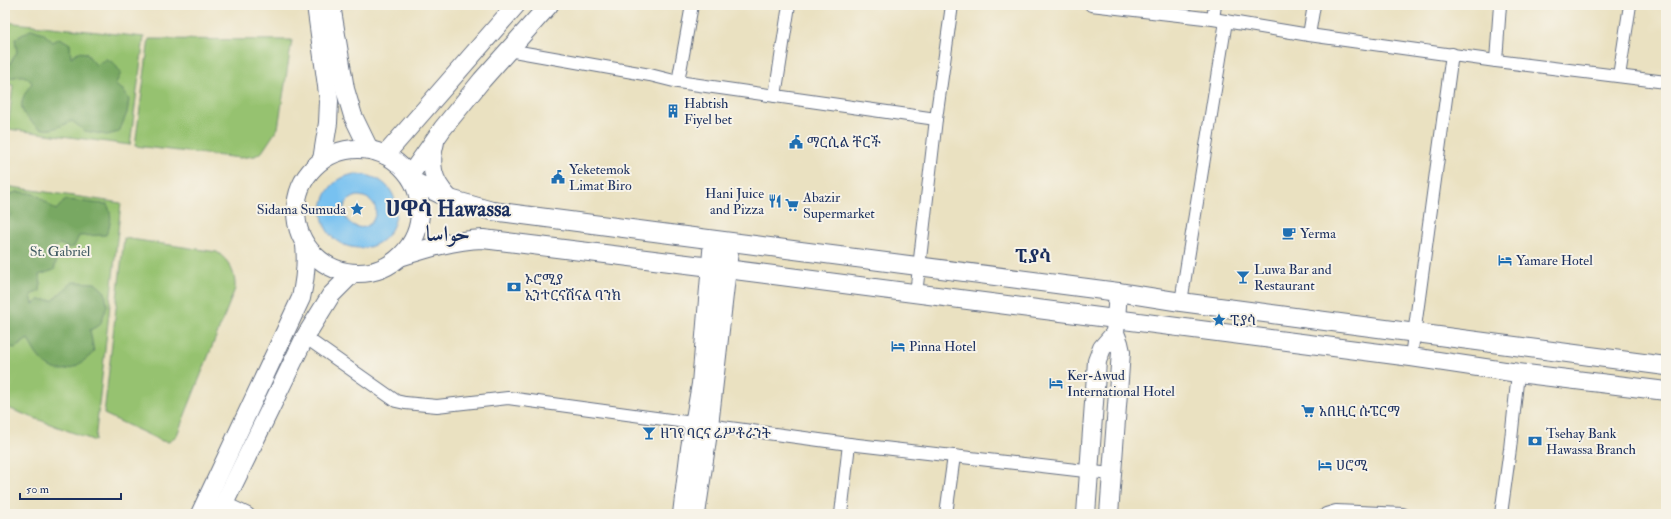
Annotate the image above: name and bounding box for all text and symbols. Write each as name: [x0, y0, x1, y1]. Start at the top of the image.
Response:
place label: Habtish Fiyel bet: [684, 95, 733, 129]
building icon: Habtish Fiyel bet: [665, 103, 681, 119]
public building icon: ማርሲል ቸርች: [788, 134, 804, 150]
place label: ማርሲል ቸርች: [807, 134, 881, 151]
place label: Yeketemok Limat Biro: [569, 161, 632, 194]
public building icon: Yeketemok Limat Biro: [550, 169, 566, 185]
place label: Hani Juice and Pizza: [705, 185, 764, 218]
place label: Abazir Supermarket: [802, 189, 875, 223]
restaurant icon: Hani Juice and Pizza: [767, 193, 783, 209]
district label: ሀዋሳ Hawassa حواسا: [385, 195, 511, 248]
supermarket icon: Abazir Supermarket: [784, 197, 800, 213]
place label: Sidama Sumuda: [257, 201, 346, 218]
place icon: Sidama Sumuda: [349, 201, 365, 217]
cafe icon: Yerma: [1281, 225, 1297, 241]
place label: Yerma: [1300, 225, 1336, 242]
park label: St. Gabriel: [30, 243, 91, 260]
district label: ፒያሳ: [1015, 245, 1051, 268]
hotel icon: Yamare Hotel: [1497, 252, 1513, 268]
place label: Yamare Hotel: [1516, 252, 1593, 269]
place label: Luwa Bar and Restaurant: [1254, 261, 1332, 294]
bar icon: Luwa Bar and Restaurant: [1235, 269, 1251, 285]
place label: ኦሮሚያ ኢንተርናሽናል ባንክ: [525, 271, 621, 304]
bank icon: ኦሮሚያ ኢንተርናሽናል ባንክ: [506, 279, 522, 295]
place icon: ፒያሳ: [1211, 312, 1227, 328]
place label: ፒያሳ: [1230, 312, 1256, 329]
hotel icon: Pinna Hotel: [890, 338, 906, 354]
place label: Pinna Hotel: [909, 338, 976, 355]
place label: Ker-Awud International Hotel: [1067, 367, 1175, 400]
hotel icon: Ker-Awud International Hotel: [1048, 375, 1064, 391]
supermarket icon: አበዚር ሱፔርማ: [1300, 403, 1316, 419]
place label: አበዚር ሱፔርማ: [1319, 403, 1400, 420]
bar icon: ዘገየ ባርና ሬሥቶራንት: [641, 425, 657, 441]
place label: ዘገየ ባርና ሬሥቶራንት: [660, 425, 772, 442]
place label: Tsehay Bank Hawassa Branch: [1546, 425, 1637, 458]
bank icon: Tsehay Bank Hawassa Branch: [1527, 433, 1543, 449]
hotel icon: ሀሮሚ: [1317, 457, 1333, 473]
place label: ሀሮሚ: [1336, 457, 1368, 474]
scale bar: [20, 475, 121, 501]
text: 50 m: [26, 482, 50, 497]

